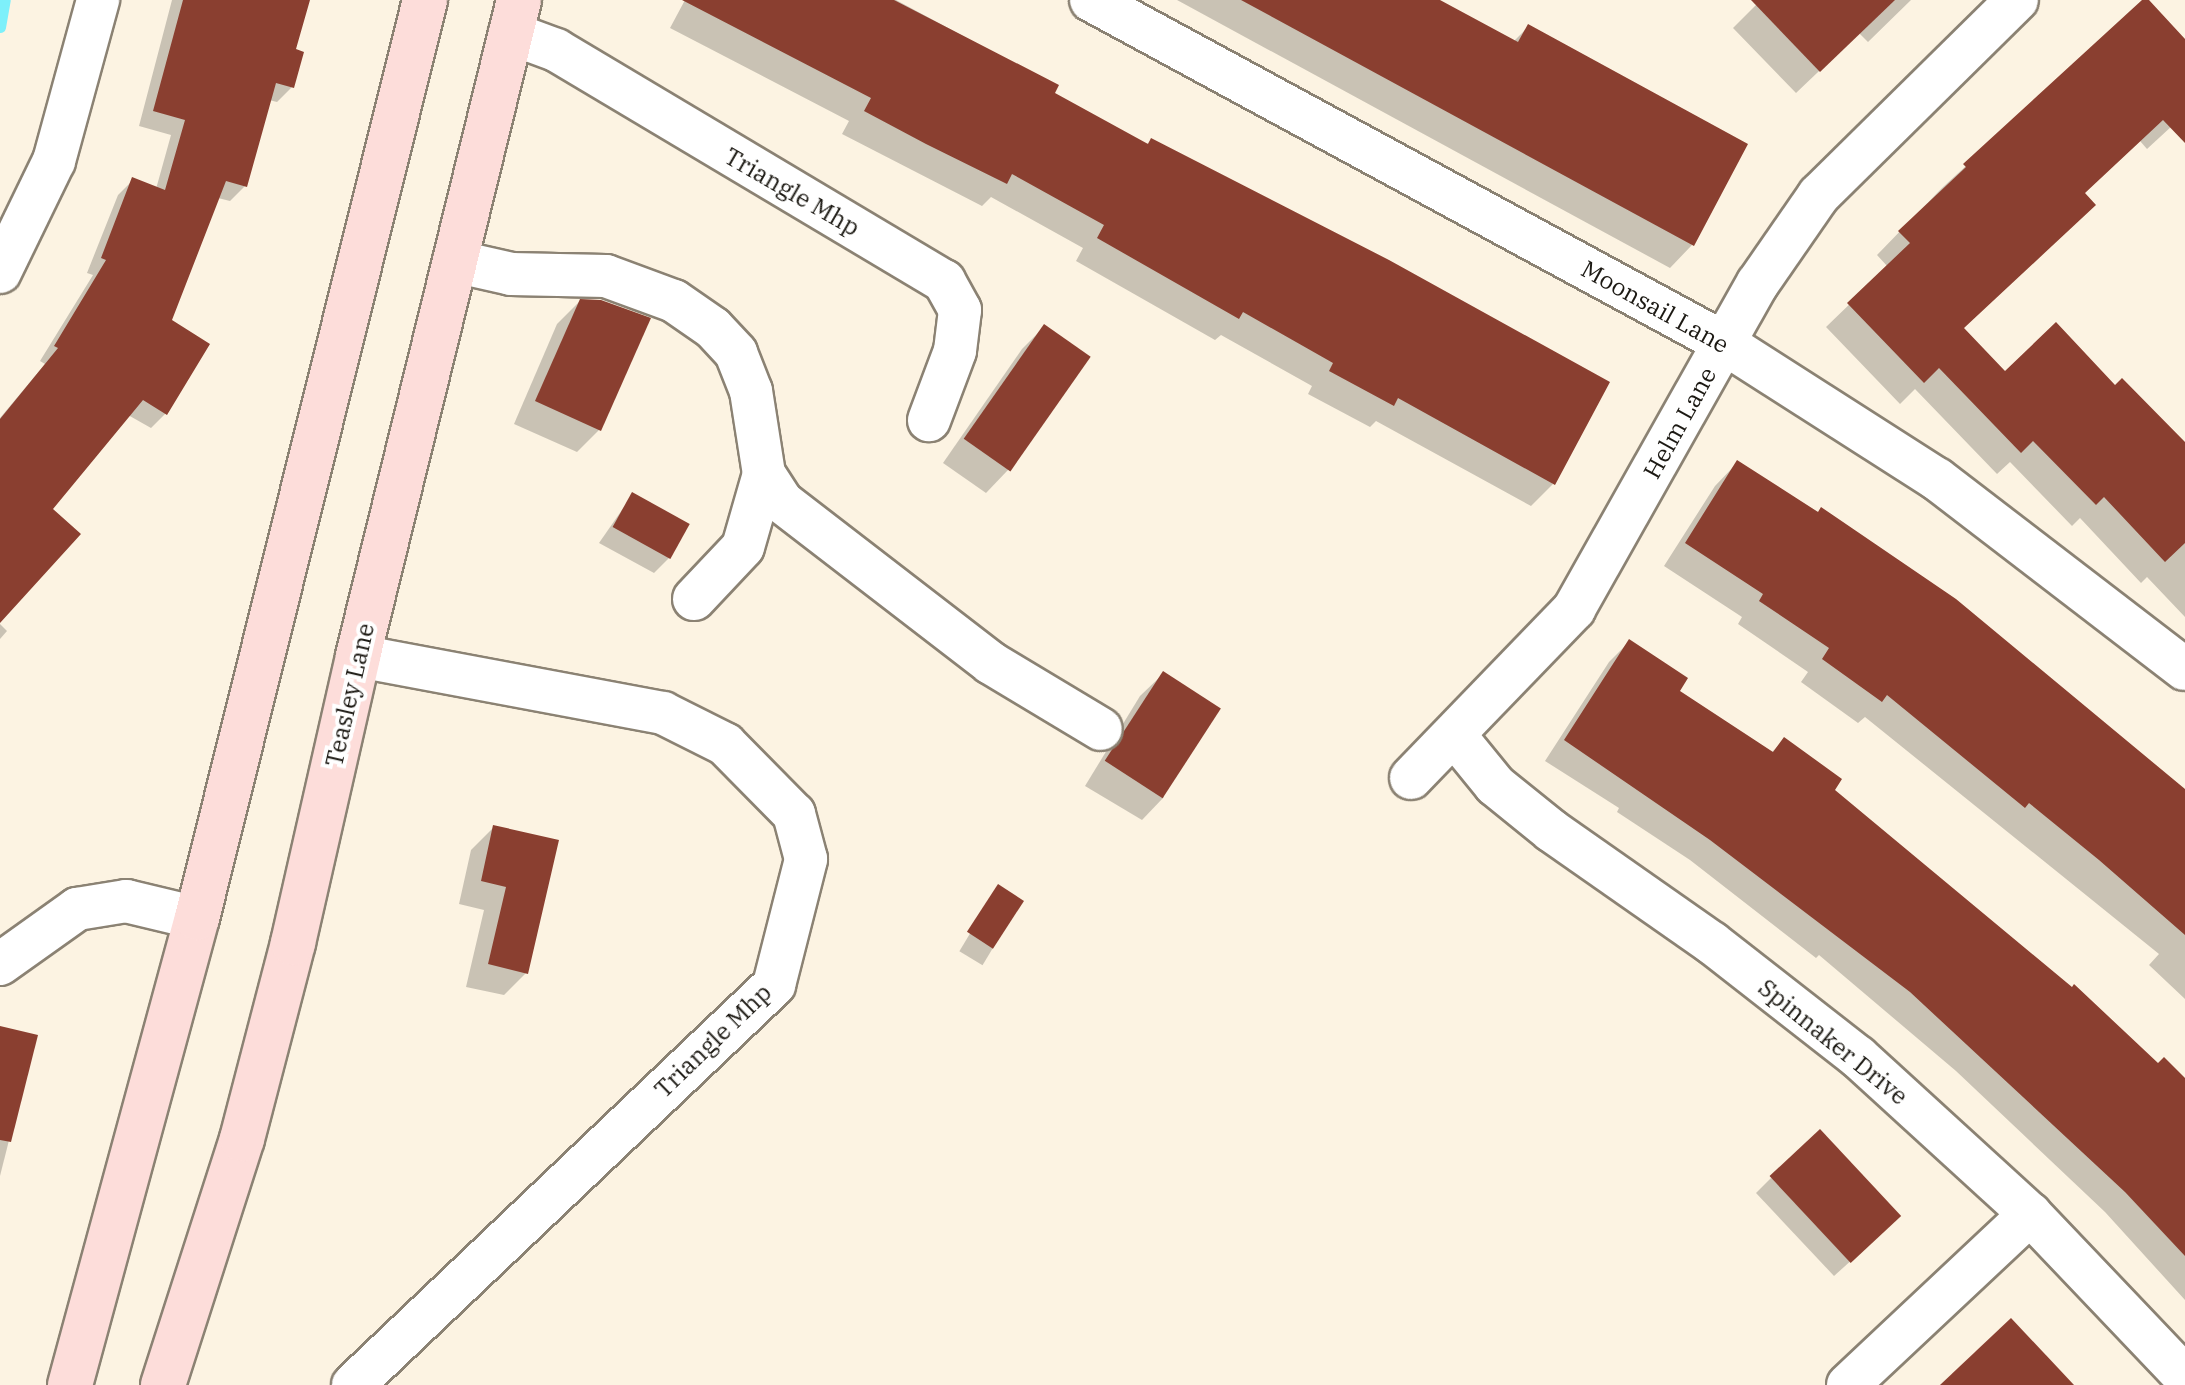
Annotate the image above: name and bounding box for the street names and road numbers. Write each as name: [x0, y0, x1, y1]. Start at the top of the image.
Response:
street label: Triangle Mhp: [719, 142, 865, 242]
street label: Moonsail Lane: [1576, 255, 1734, 359]
street label: Helm Lane: [1638, 362, 1722, 484]
street label: Teasley Lane: [320, 620, 380, 770]
street label: Spinnaker Drive: [1753, 973, 1913, 1111]
street label: Triangle Mhp: [649, 978, 777, 1104]

